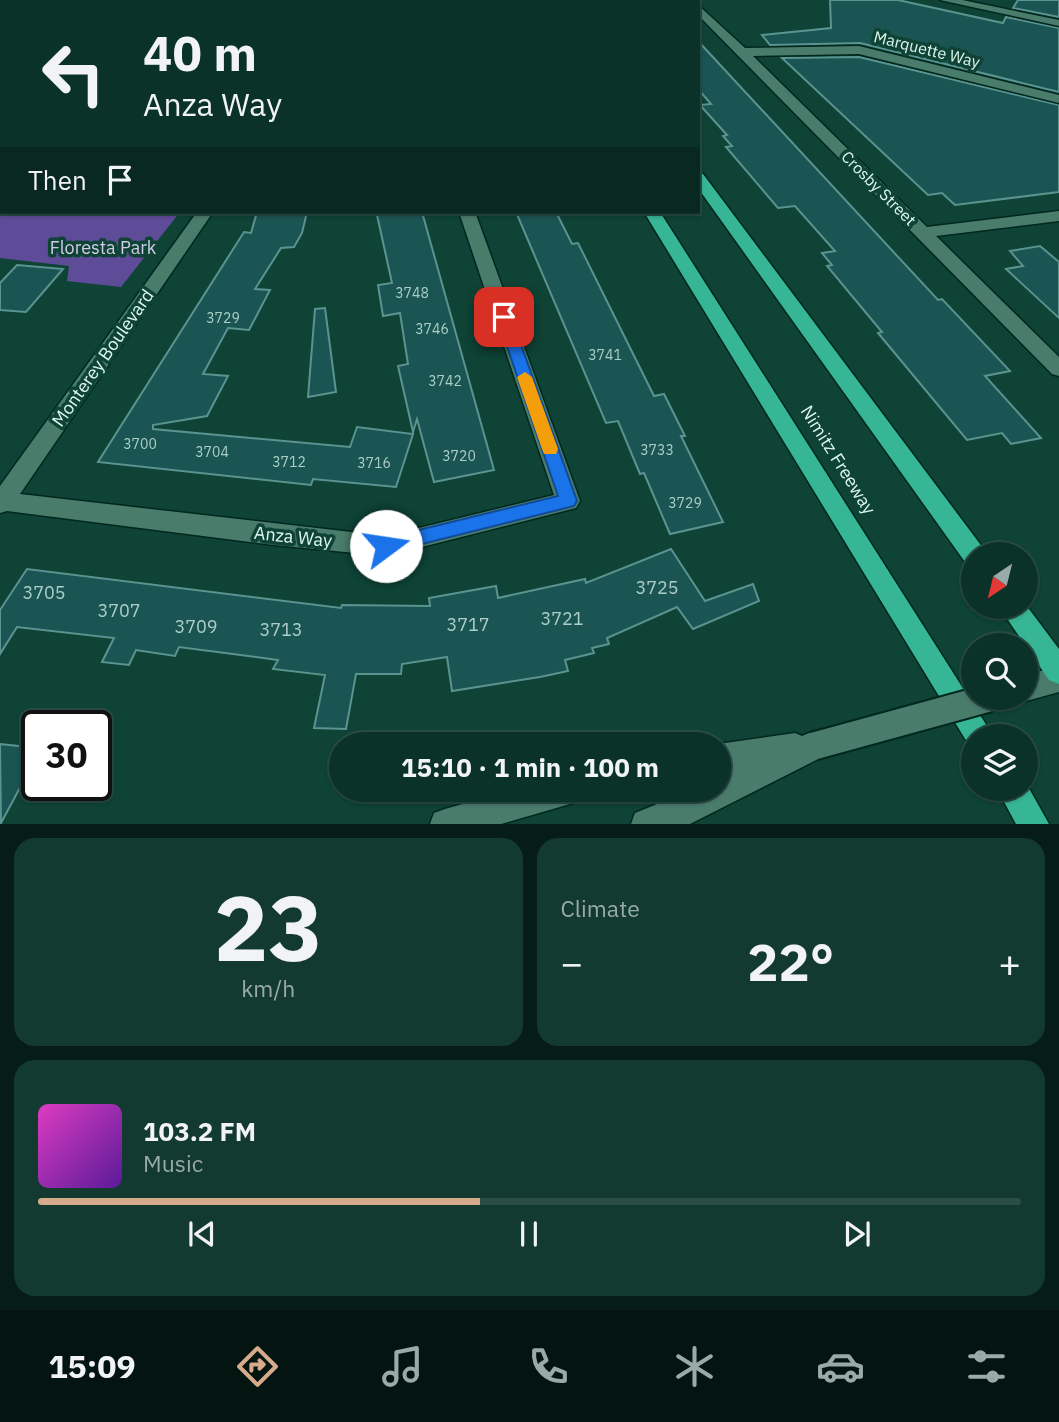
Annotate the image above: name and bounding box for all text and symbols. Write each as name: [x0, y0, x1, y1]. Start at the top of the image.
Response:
text: 40 m: [143, 21, 257, 84]
street label: Marquette Way: [872, 26, 982, 72]
icon: left: [28, 28, 119, 119]
text: Anza Way: [143, 83, 282, 125]
street label: Crosby Street: [838, 147, 920, 229]
icon: arrive: [101, 161, 139, 199]
text: Then: [28, 163, 87, 197]
park label: Floresta Park: [50, 236, 157, 259]
house number: 3748: [395, 284, 429, 302]
street label: Monterey Boulevard: [47, 285, 159, 431]
pin: [474, 287, 534, 347]
icon: arrive: [485, 298, 523, 336]
house number: 3729: [206, 309, 240, 327]
house number: 3746: [415, 320, 449, 338]
house number: 3741: [588, 346, 622, 364]
house number: 3742: [428, 372, 462, 390]
street label: Nimitz Freeway: [796, 401, 881, 519]
house number: 3700: [123, 435, 157, 453]
house number: 3733: [640, 441, 674, 459]
house number: 3704: [195, 443, 229, 461]
house number: 3720: [442, 447, 476, 465]
house number: 3712: [272, 453, 306, 471]
house number: 3716: [357, 454, 391, 472]
house number: 3729: [668, 494, 702, 512]
position arrow: [349, 509, 423, 583]
street label: Anza Way: [253, 521, 333, 552]
north arrow: [961, 542, 1038, 620]
map controls: [961, 542, 1038, 801]
house number: 3725: [635, 576, 679, 599]
house number: 3705: [22, 581, 66, 604]
house number: 3707: [97, 599, 141, 622]
house number: 3721: [540, 607, 584, 630]
house number: 3717: [446, 613, 490, 636]
house number: 3709: [174, 615, 218, 638]
house number: 3713: [259, 618, 303, 641]
button: search: [961, 633, 1038, 710]
speed limit sign: 30: [21, 710, 112, 801]
button: layers: [961, 724, 1038, 801]
text: 15:10 · 1 min · 100 m: [401, 750, 659, 784]
text: 23: [214, 868, 323, 986]
text: Climate: [561, 893, 640, 923]
text: 22°: [747, 928, 834, 995]
text: −: [561, 938, 583, 987]
text: +: [998, 938, 1021, 987]
text: km/h: [241, 973, 295, 1003]
text: 103.2 FM: [143, 1114, 256, 1148]
text: Music: [143, 1148, 203, 1178]
icon: previous: [183, 1215, 221, 1253]
icon: pause: [510, 1215, 548, 1253]
icon: next: [838, 1215, 876, 1253]
icon: directions: [233, 1342, 282, 1391]
icon: music: [378, 1342, 427, 1391]
icon: phone: [524, 1342, 573, 1391]
icon: climate: [670, 1342, 719, 1391]
icon: car: [816, 1342, 865, 1391]
icon: filters: [962, 1342, 1011, 1391]
text: 15:09: [48, 1345, 136, 1387]

